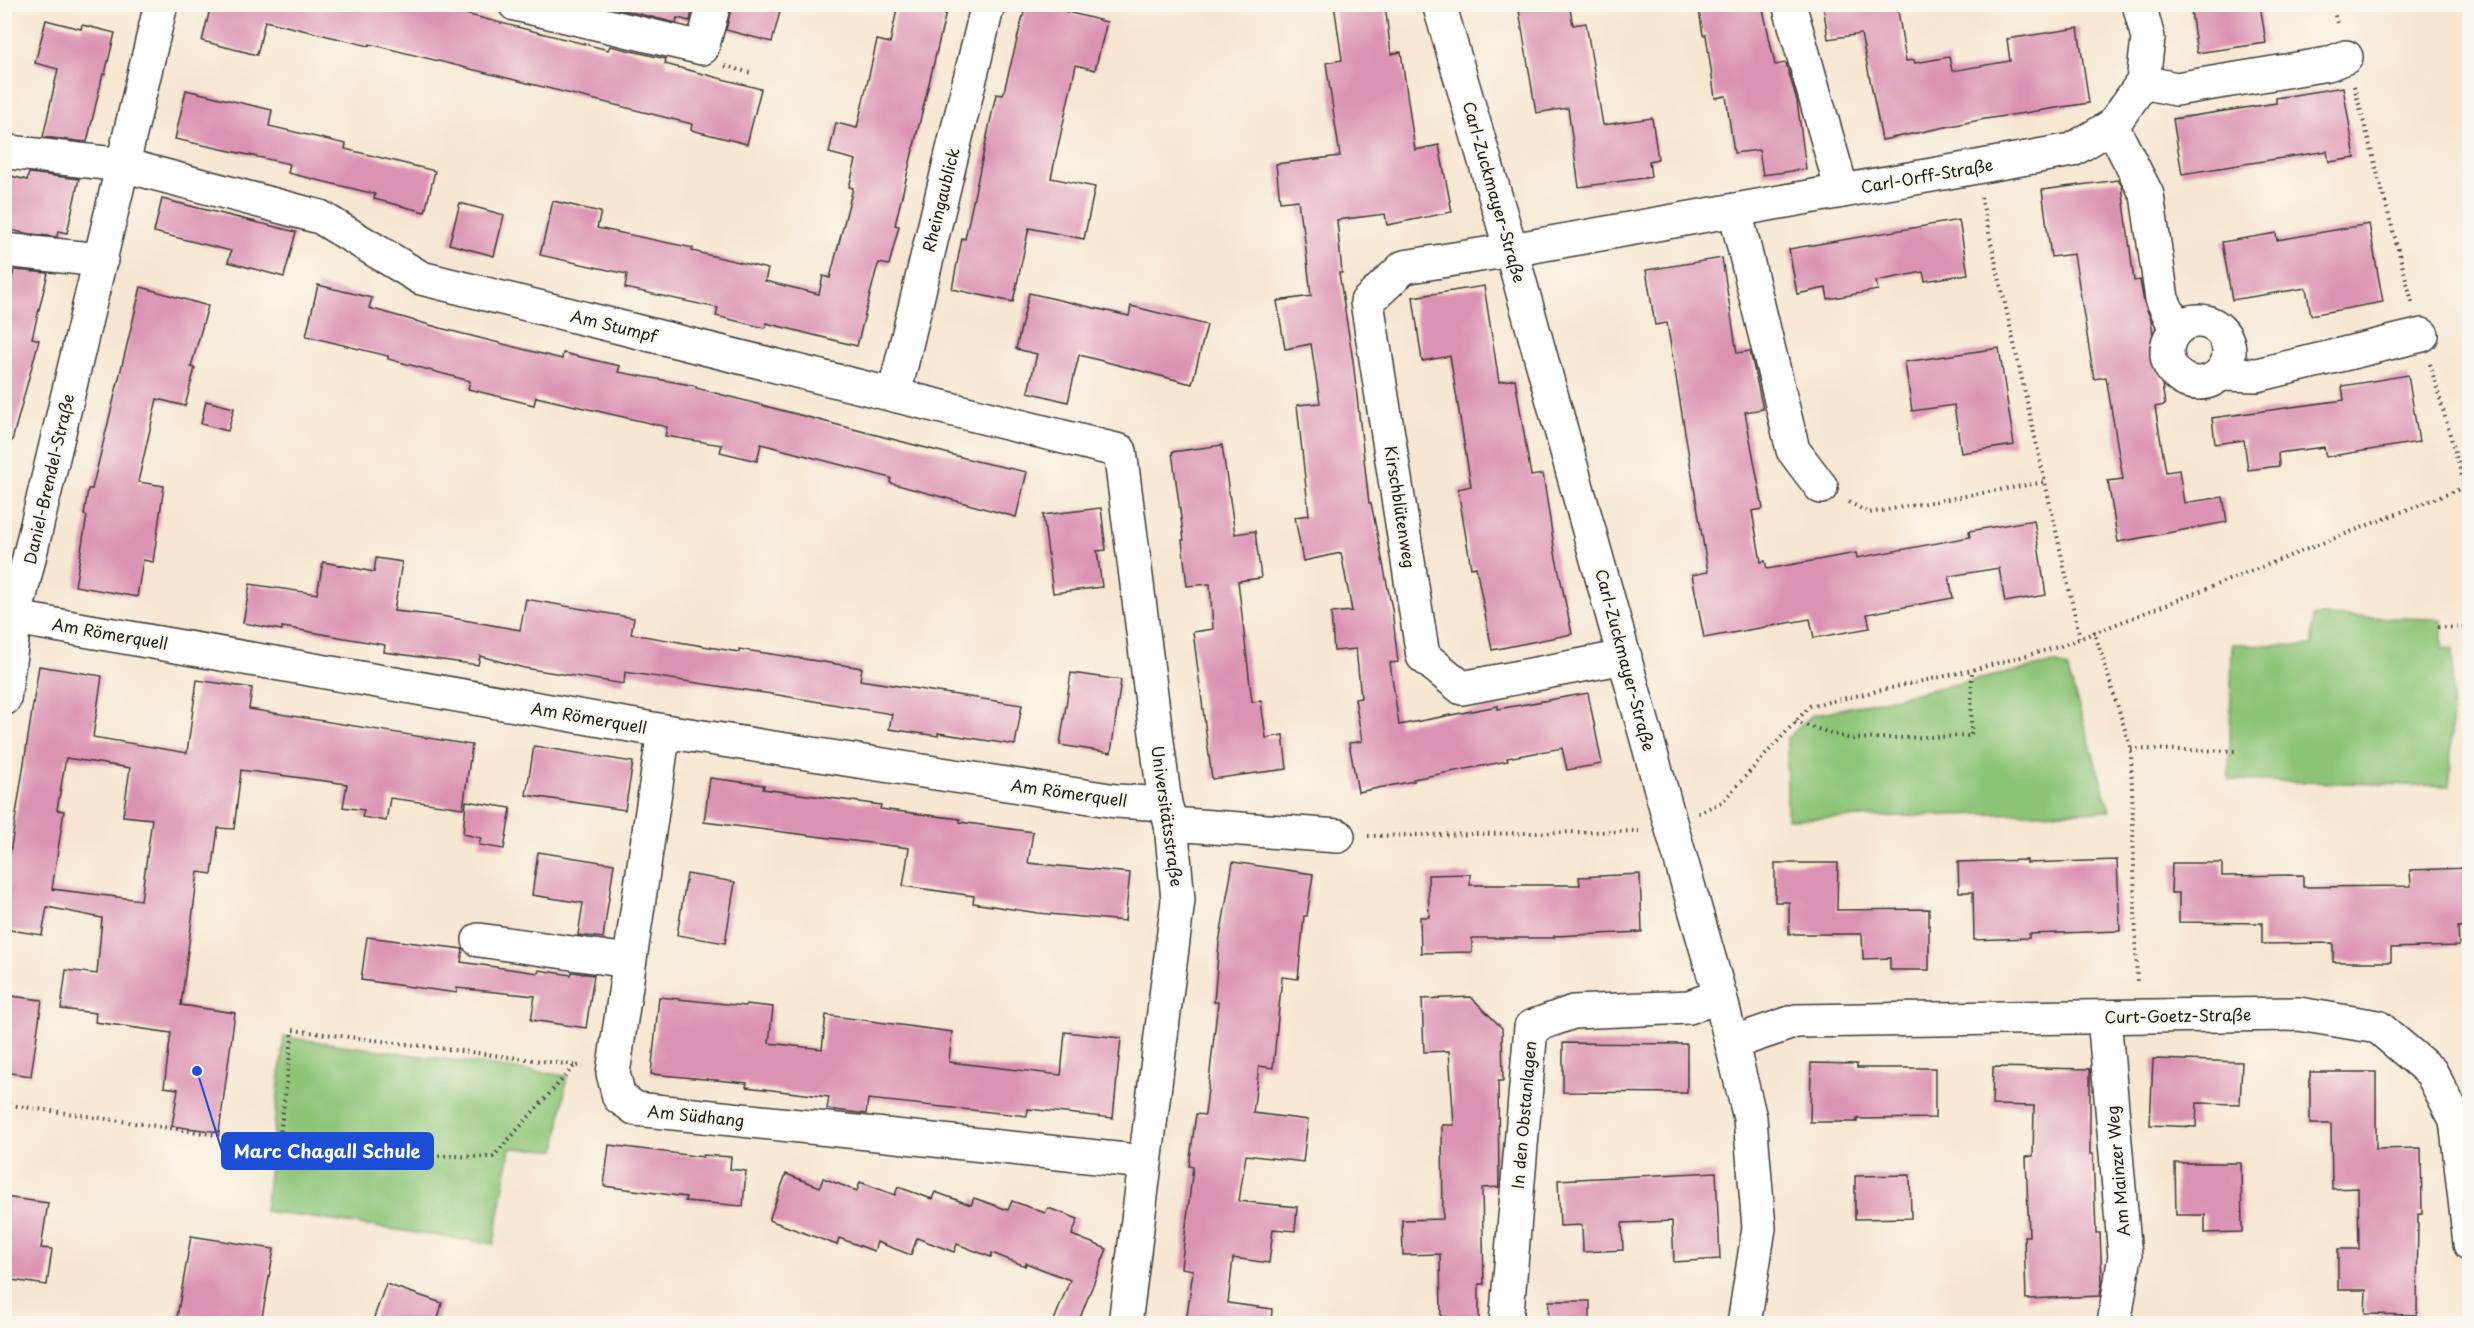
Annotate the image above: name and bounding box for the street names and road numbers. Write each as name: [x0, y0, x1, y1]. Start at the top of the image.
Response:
street label: Carl-Zuckmayer-Straße: [1458, 98, 1532, 285]
street label: Rheingaublick: [915, 145, 965, 255]
street label: Carl-Orff-Straße: [1859, 152, 1995, 198]
street label: Am Stumpf: [569, 303, 661, 348]
street label: Daniel-Brendel-Straße: [17, 391, 79, 566]
street label: Kirschblütenweg: [1379, 444, 1423, 570]
street label: Carl-Zuckmayer-Straße: [1590, 566, 1662, 753]
street label: Am Römerquell: [50, 611, 170, 655]
street label: Am Römerquell: [529, 695, 649, 739]
street label: Universitätsstraße: [1146, 744, 1190, 888]
street label: Am Römerquell: [1010, 772, 1129, 812]
street label: Curt-Goetz-Straße: [2104, 1002, 2252, 1028]
street label: In den Obstanlagen: [1505, 1040, 1541, 1190]
street label: Am Südhang: [646, 1098, 746, 1132]
street label: Am Mainzer Weg: [2099, 1105, 2135, 1237]

